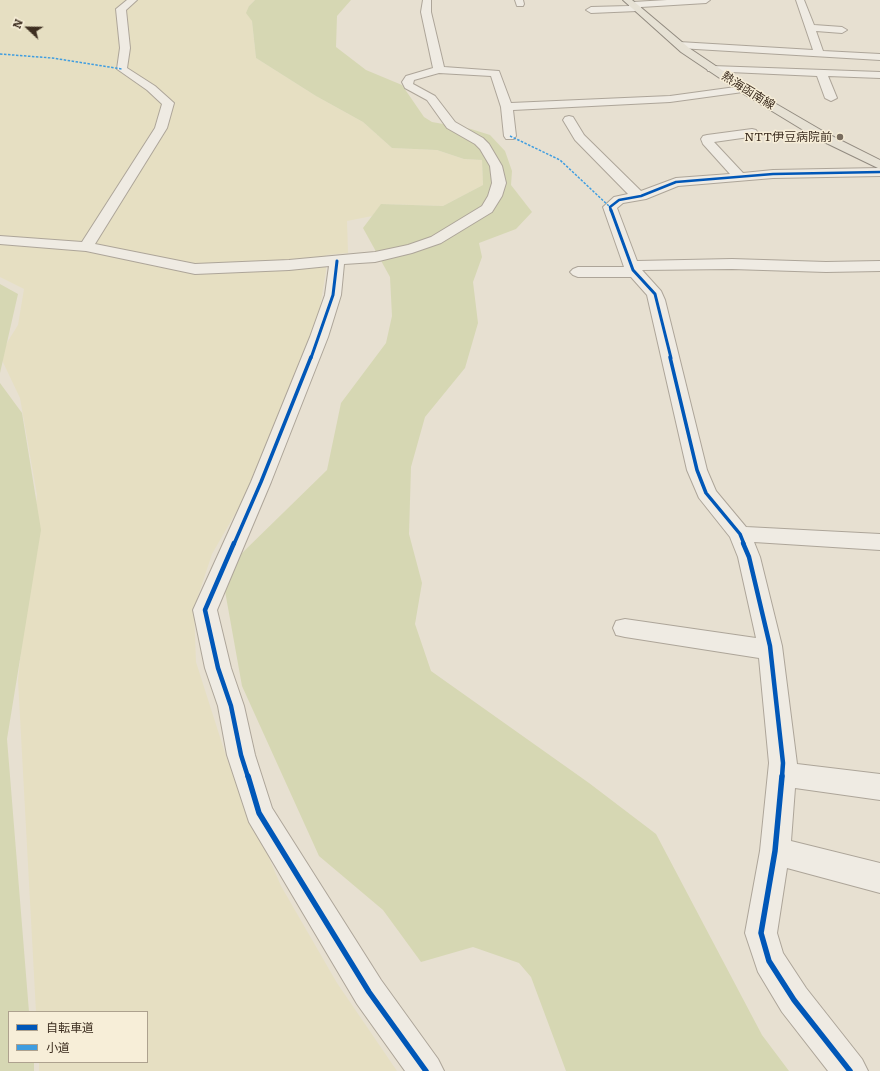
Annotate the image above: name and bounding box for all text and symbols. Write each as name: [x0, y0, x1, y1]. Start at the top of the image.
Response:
north arrow: [8, 8, 48, 48]
text: N: [8, 16, 26, 31]
street label: 熱海函南線: [719, 69, 777, 113]
place label: NTT伊豆病院前: [744, 130, 832, 144]
marker: NTT伊豆病院前: [835, 132, 845, 142]
legend: [8, 1011, 148, 1063]
text: 自転車道: [46, 1018, 94, 1036]
text: 小道: [46, 1038, 70, 1056]

